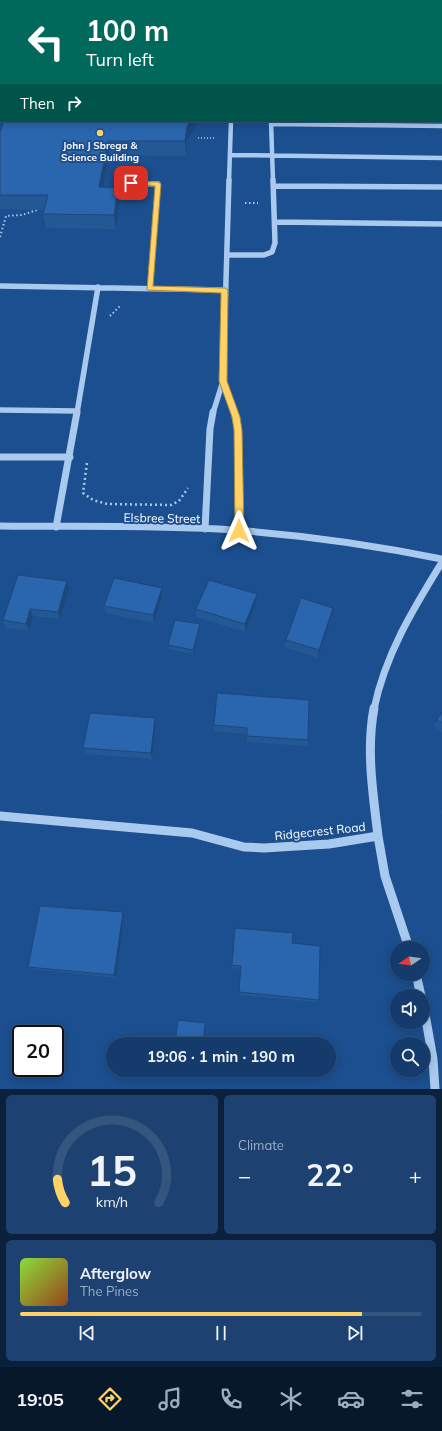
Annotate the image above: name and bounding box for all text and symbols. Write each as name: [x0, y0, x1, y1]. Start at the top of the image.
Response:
text: 100 m: [86, 13, 169, 48]
icon: left: [20, 16, 72, 68]
text: Turn left: [86, 48, 154, 71]
icon: right: [63, 92, 85, 114]
text: Then: [20, 94, 55, 113]
marker: John J Sbrega & Science Building: [95, 128, 105, 138]
place label: John J Sbrega & Science Building: [61, 139, 139, 164]
pin: [114, 166, 148, 200]
icon: arrive: [120, 172, 142, 194]
street label: Elsbree Street: [124, 510, 200, 526]
position arrow: [218, 510, 260, 552]
street label: Ridgecrest Road: [274, 819, 366, 843]
north arrow: [390, 941, 430, 981]
map controls: [390, 941, 430, 1077]
button: sound: [390, 989, 430, 1029]
speed limit sign: 20: [12, 1025, 64, 1077]
button: search: [390, 1037, 430, 1077]
text: 19:06 · 1 min · 190 m: [147, 1047, 295, 1066]
text: Climate: [238, 1137, 284, 1153]
text: 15: [87, 1143, 137, 1195]
text: 22°: [306, 1156, 354, 1194]
text: −: [238, 1162, 251, 1190]
text: +: [409, 1162, 422, 1190]
text: km/h: [96, 1192, 128, 1210]
text: Afterglow: [80, 1264, 151, 1283]
text: The Pines: [80, 1283, 139, 1299]
icon: previous: [76, 1322, 98, 1344]
icon: pause: [210, 1322, 232, 1344]
icon: next: [344, 1322, 366, 1344]
icon: directions: [96, 1385, 124, 1413]
icon: music: [156, 1385, 184, 1413]
icon: phone: [217, 1385, 245, 1413]
icon: climate: [277, 1385, 305, 1413]
icon: car: [337, 1385, 365, 1413]
icon: filters: [398, 1385, 426, 1413]
text: 19:05: [16, 1388, 64, 1411]

